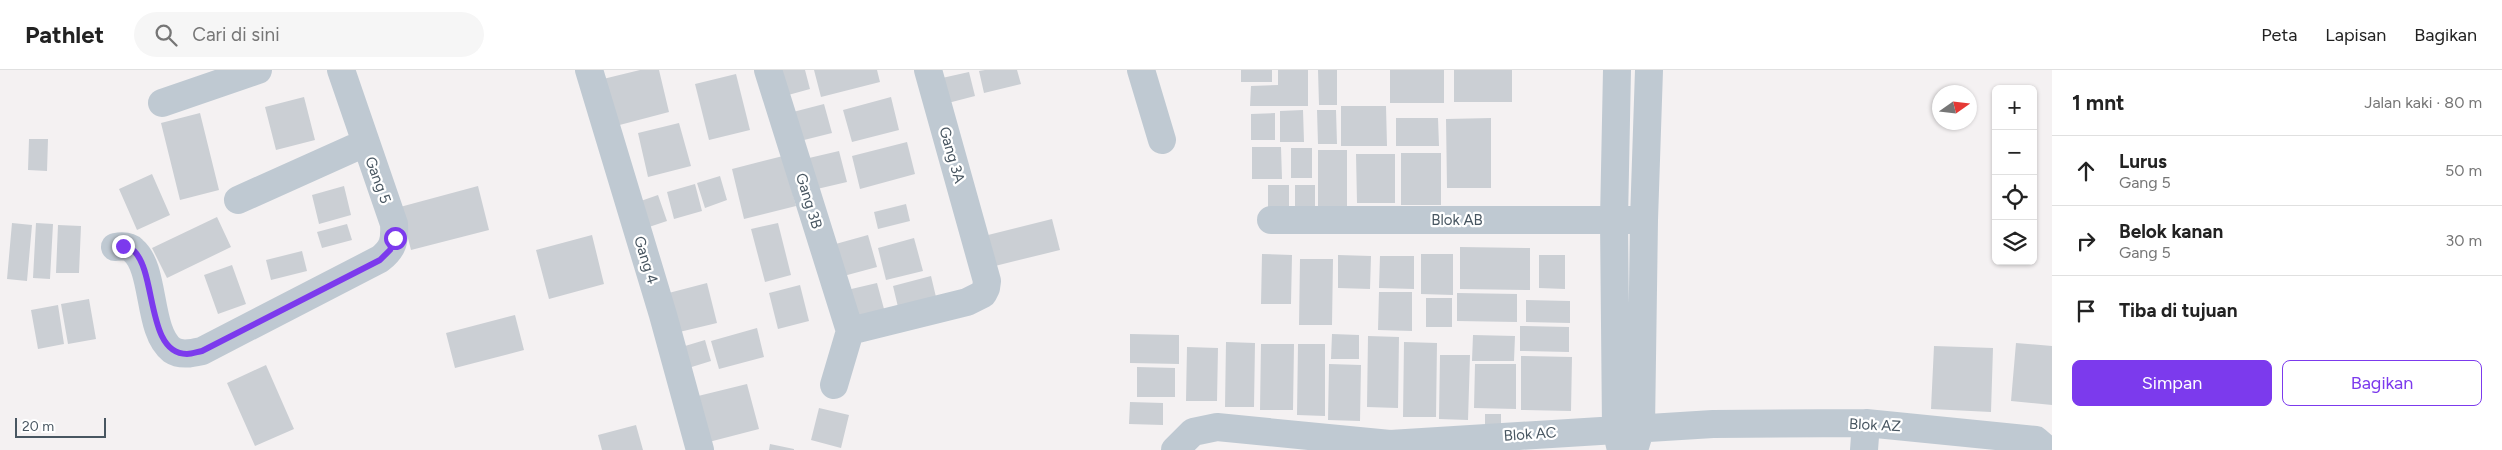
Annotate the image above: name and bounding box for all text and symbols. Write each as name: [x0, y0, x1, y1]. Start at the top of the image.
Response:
search box: [134, 12, 484, 57]
text: Pathlet: [25, 20, 104, 49]
icon: search: [152, 21, 180, 49]
text: Cari di sini: [192, 23, 280, 46]
text: Peta: [2261, 24, 2297, 46]
text: Lapisan: [2325, 24, 2386, 46]
text: Bagikan: [2414, 24, 2477, 46]
north arrow: [1932, 85, 1977, 130]
map controls: [1992, 85, 2037, 265]
button: +: [1992, 85, 2037, 130]
text: 1 mnt: [2072, 90, 2125, 115]
text: Jalan kaki · 80 m: [2364, 93, 2482, 112]
street label: Gang 3A: [935, 125, 969, 185]
button: −: [1992, 130, 2037, 175]
text: Lurus: [2119, 150, 2167, 173]
street label: Gang 5: [361, 154, 395, 206]
icon: ahead: [2072, 157, 2100, 185]
text: 50 m: [2445, 161, 2482, 180]
street label: Gang 3B: [792, 171, 826, 231]
text: Gang 5: [2119, 173, 2171, 192]
button: locate: [1992, 175, 2037, 220]
street label: Blok AB: [1431, 211, 1483, 229]
button: layers: [1992, 220, 2037, 265]
text: Belok kanan: [2119, 220, 2223, 243]
route start: [384, 227, 407, 250]
icon: right: [2072, 227, 2100, 255]
text: 30 m: [2445, 231, 2482, 250]
street label: Gang 4: [630, 234, 662, 286]
route end: [112, 235, 135, 258]
text: Gang 5: [2119, 243, 2171, 262]
icon: arrive: [2072, 297, 2100, 325]
text: Tiba di tujuan: [2119, 299, 2238, 322]
button: Simpan: [2072, 360, 2272, 406]
button: Bagikan: [2282, 360, 2482, 406]
scale bar: [15, 415, 106, 438]
street label: Blok AZ: [1849, 415, 1901, 435]
text: 20 m: [22, 418, 54, 435]
street label: Blok AC: [1503, 423, 1557, 445]

